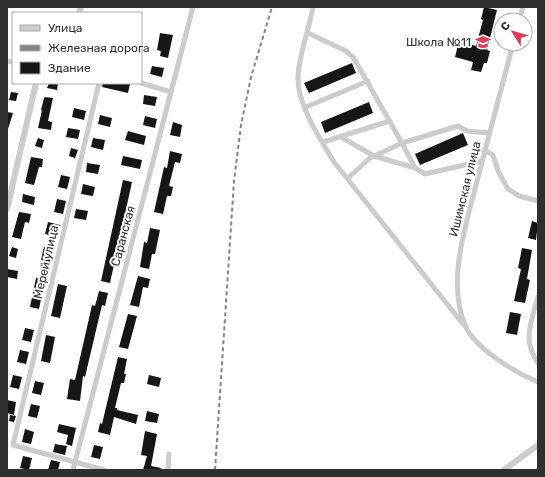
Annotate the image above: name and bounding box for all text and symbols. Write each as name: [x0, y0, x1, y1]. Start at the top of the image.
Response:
legend: [12, 12, 142, 84]
north arrow: [493, 12, 533, 52]
text: С: [498, 19, 513, 33]
text: Улица: [48, 21, 82, 35]
school or university icon: Школа №11: [474, 33, 492, 51]
place label: Школа №11: [406, 35, 471, 49]
text: Железная дорога: [48, 41, 150, 55]
text: Здание: [48, 61, 91, 75]
street label: Ишимская улица: [446, 140, 484, 238]
street label: Саранская: [108, 204, 138, 268]
street label: Мерей улица: [31, 224, 61, 300]

